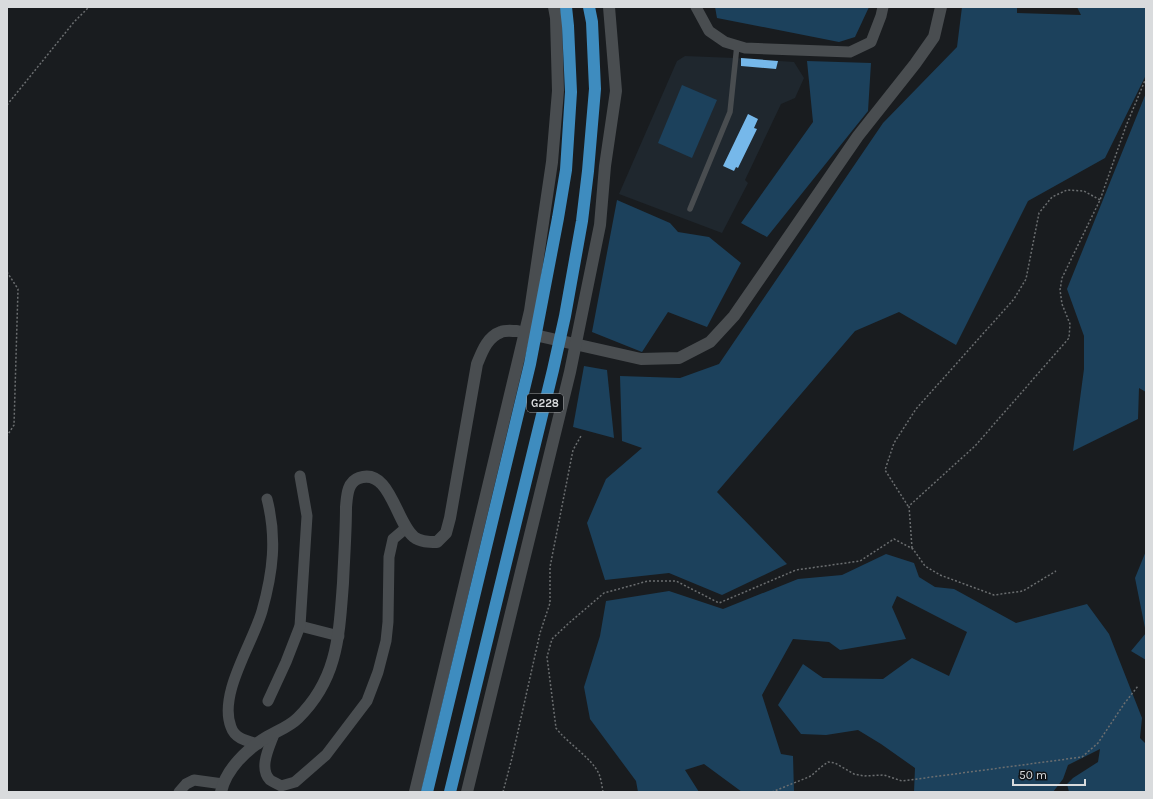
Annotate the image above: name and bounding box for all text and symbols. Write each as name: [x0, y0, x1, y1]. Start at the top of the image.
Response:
road number: G228: [527, 394, 563, 412]
scale bar: [1013, 761, 1085, 787]
text: 50 m: [1019, 768, 1047, 782]

